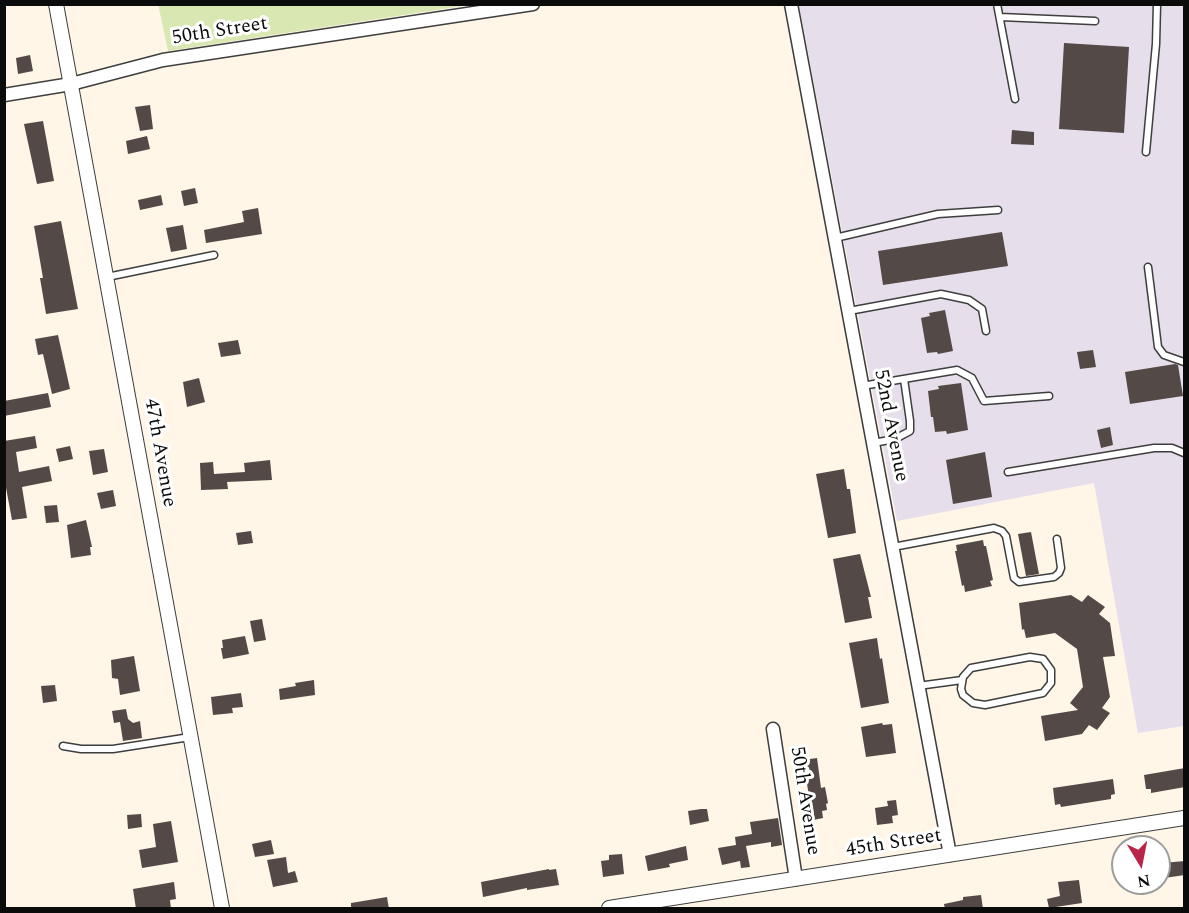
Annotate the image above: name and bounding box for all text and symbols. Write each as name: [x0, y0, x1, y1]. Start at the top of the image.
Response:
street label: 50th Street: [171, 13, 269, 51]
street label: 52nd Avenue: [867, 368, 913, 484]
street label: 47th Avenue: [138, 397, 180, 509]
street label: 50th Avenue: [784, 745, 824, 857]
street label: 45th Street: [845, 825, 943, 863]
north arrow: [1111, 835, 1171, 895]
text: N: [1135, 868, 1152, 894]

